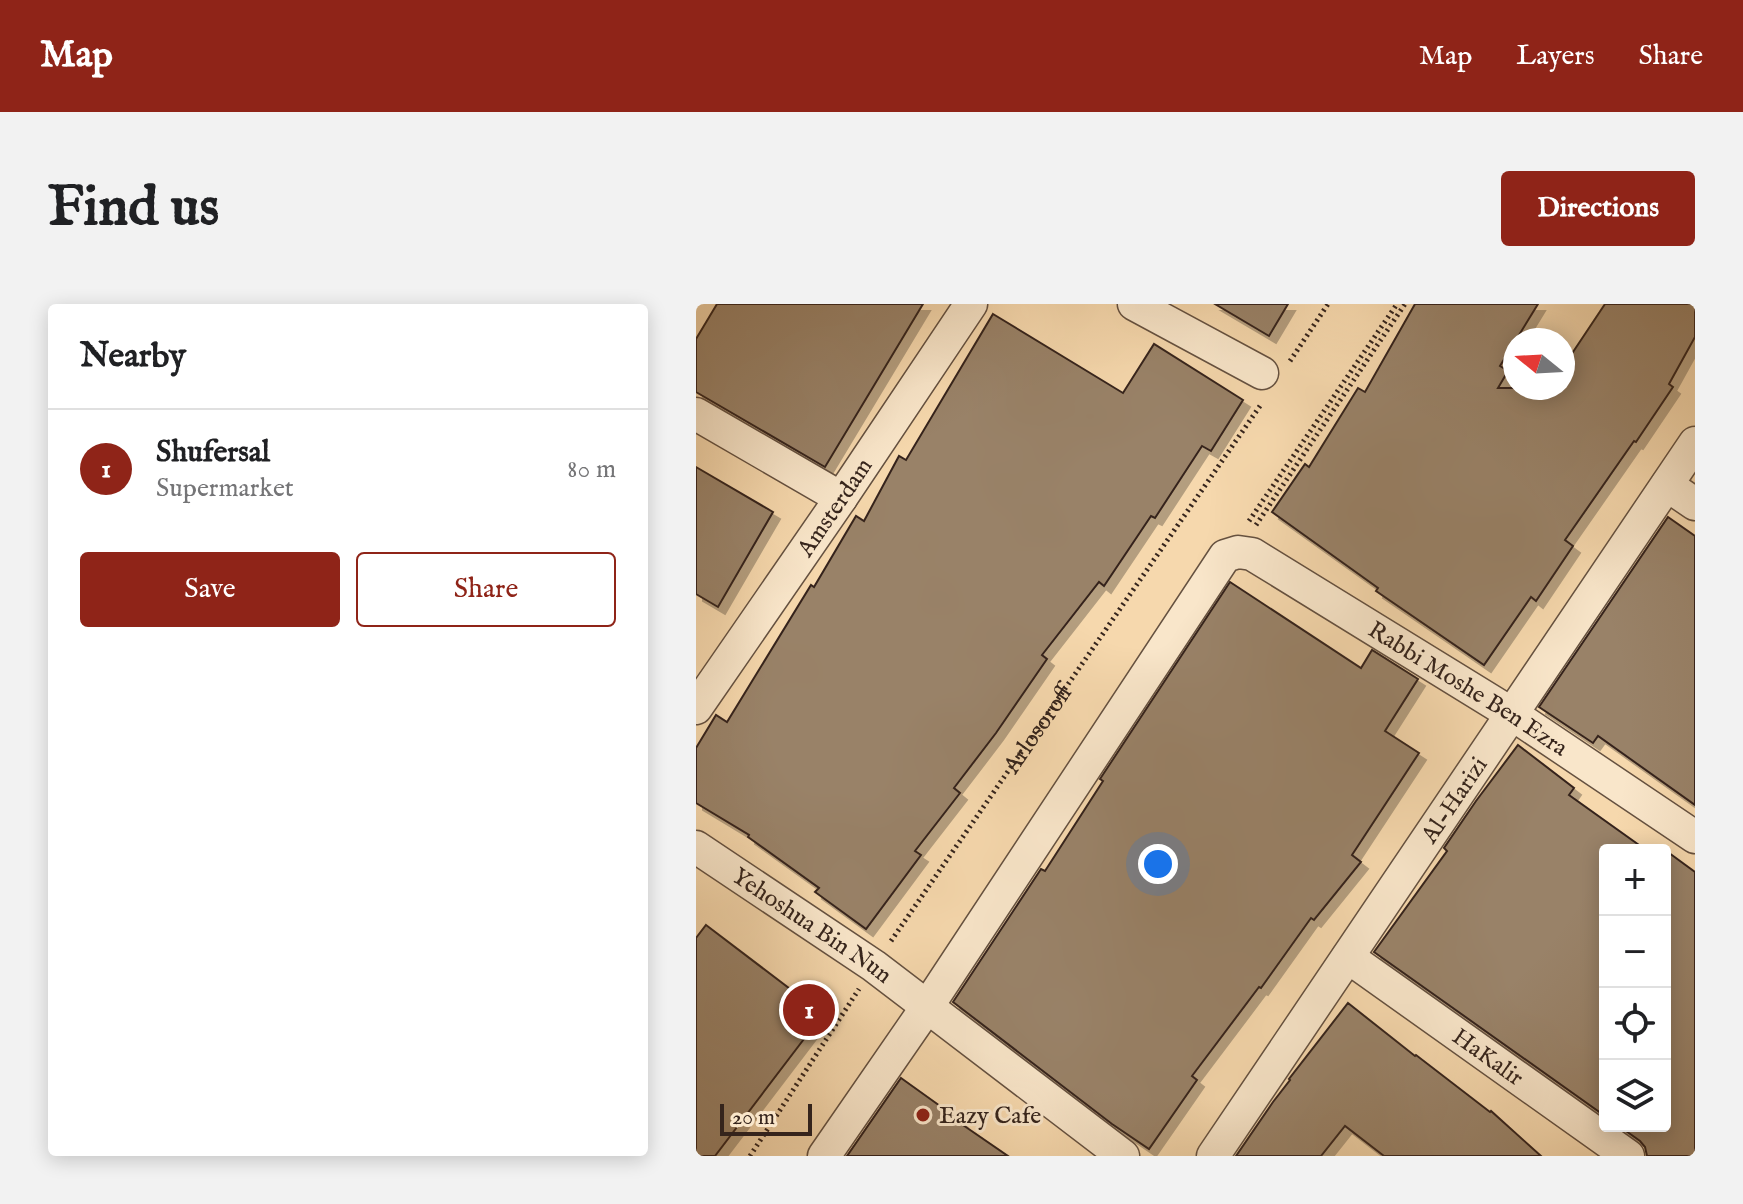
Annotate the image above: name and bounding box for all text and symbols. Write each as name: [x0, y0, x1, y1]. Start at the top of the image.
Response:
text: Map: [40, 32, 113, 80]
text: Map: [1419, 39, 1472, 74]
text: Layers: [1516, 39, 1595, 74]
text: Share: [1639, 39, 1703, 74]
button: Directions: [1501, 171, 1695, 246]
text: Find us: [48, 173, 219, 244]
north arrow: [1503, 328, 1575, 400]
text: Nearby: [80, 335, 186, 378]
text: Shufersal: [156, 434, 270, 472]
text: 1: [101, 453, 111, 486]
text: 80 m: [567, 453, 616, 486]
street label: Amsterdam: [790, 453, 880, 564]
text: Supermarket: [156, 472, 294, 505]
button: Save: [80, 552, 340, 627]
button: Share: [356, 552, 616, 627]
street label: Rabbi Moshe Ben Ezra: [1362, 615, 1574, 764]
street label: Arlosoroff: [996, 677, 1082, 781]
street label: Al-Harizi: [1414, 751, 1495, 851]
your location: [1138, 844, 1178, 884]
map controls: [1599, 844, 1671, 1132]
button: +: [1599, 844, 1671, 916]
street label: Yehoshua Bin Nun: [725, 861, 898, 991]
button: −: [1599, 916, 1671, 988]
pin: 1: [783, 980, 835, 1040]
button: locate: [1599, 988, 1671, 1060]
street label: HaKalir: [1446, 1022, 1529, 1094]
button: layers: [1599, 1060, 1671, 1132]
scale bar: [720, 1100, 812, 1136]
place label: Eazy Cafe: [939, 1101, 1041, 1132]
text: 20 m: [732, 1104, 775, 1132]
marker: Eazy Cafe: [914, 1106, 932, 1124]

